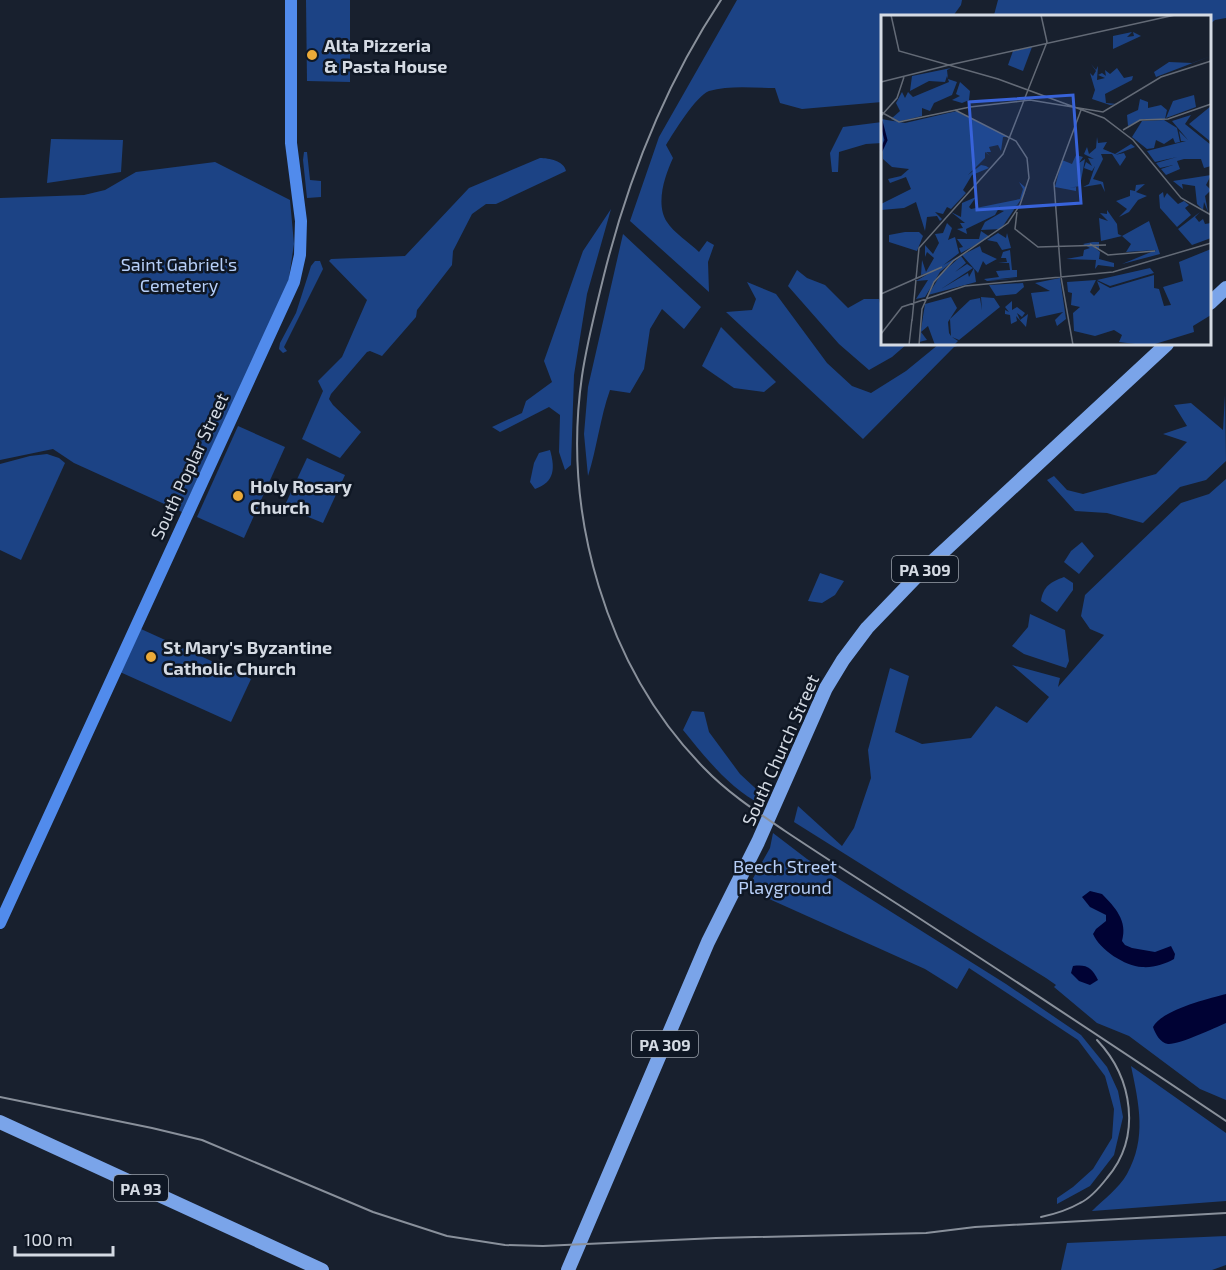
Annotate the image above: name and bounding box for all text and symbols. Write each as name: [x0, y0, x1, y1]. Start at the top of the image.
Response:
inset map: [881, 15, 1211, 345]
place label: Alta Pizzeria & Pasta House: [324, 34, 448, 77]
marker: Alta Pizzeria & Pasta House: [305, 48, 319, 62]
park label: Saint Gabriel's Cemetery: [121, 253, 237, 296]
street label: South Poplar Street: [145, 389, 233, 543]
place label: Holy Rosary Church: [250, 475, 353, 518]
marker: Holy Rosary Church: [231, 489, 245, 503]
road number: PA 309: [892, 556, 958, 582]
place label: St Mary's Byzantine Catholic Church: [163, 636, 332, 679]
marker: St Mary's Byzantine Catholic Church: [144, 650, 158, 664]
street label: South Church Street: [737, 671, 823, 829]
park label: Beech Street Playground: [733, 855, 837, 898]
road number: PA 309: [632, 1031, 698, 1057]
road number: PA 93: [114, 1175, 168, 1201]
scale bar: [15, 1219, 112, 1257]
text: 100 m: [24, 1228, 73, 1250]

